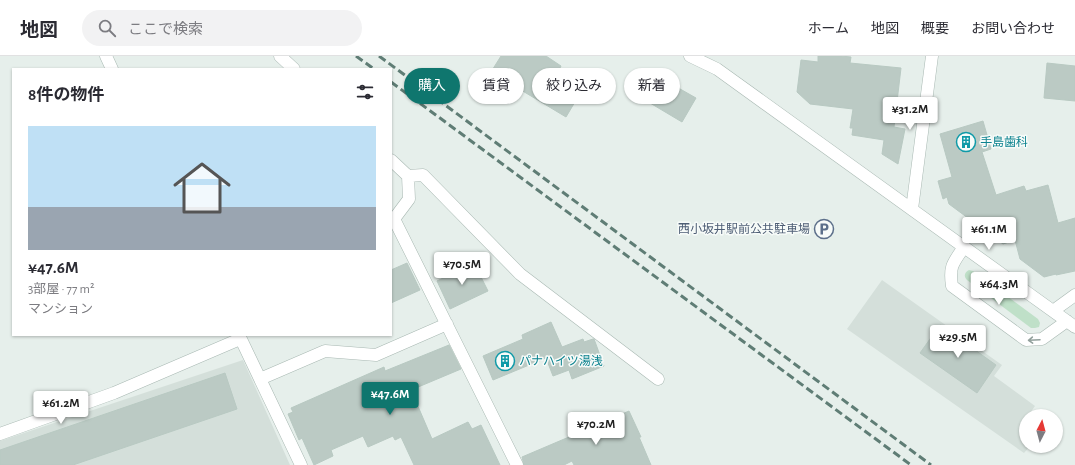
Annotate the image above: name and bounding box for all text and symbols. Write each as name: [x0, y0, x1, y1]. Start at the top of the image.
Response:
search box: [82, 10, 362, 46]
icon: search: [96, 17, 118, 39]
text: 地図: [20, 21, 58, 40]
text: ここで検索: [128, 22, 203, 37]
text: ホーム: [807, 22, 849, 36]
text: 地図: [871, 22, 899, 36]
text: 概要: [921, 22, 949, 36]
text: お問い合わせ: [971, 22, 1055, 36]
chip: 購入: [404, 68, 460, 104]
chip: 賃貸: [468, 68, 524, 104]
chip: 絞り込み: [532, 68, 616, 104]
chip: 新着: [624, 68, 680, 104]
icon: filters: [354, 81, 376, 103]
text: 8件の物件: [28, 86, 104, 103]
pin: ¥31.2M: [877, 97, 943, 131]
text: ¥31.2M: [892, 103, 928, 116]
building icon: 手島歯科: [955, 131, 977, 153]
place label: 手島歯科: [980, 135, 1028, 148]
icon: home: [166, 152, 238, 224]
pin: ¥61.1M: [956, 217, 1022, 251]
parking icon: 西小坂井駅前公共駐車場: [813, 218, 835, 240]
place label: 西小坂井駅前公共駐車場: [678, 222, 810, 235]
text: ¥61.1M: [971, 223, 1007, 236]
pin: ¥70.5M: [429, 252, 495, 286]
text: ¥70.5M: [443, 258, 481, 271]
text: ¥47.6M: [28, 259, 79, 276]
pin: ¥64.3M: [966, 272, 1032, 306]
text: ¥64.3M: [980, 278, 1018, 291]
text: 3部屋 · 77 m²: [28, 283, 95, 296]
text: マンション: [28, 303, 93, 316]
pin: ¥29.5M: [925, 325, 991, 359]
text: ¥29.5M: [939, 331, 977, 344]
one-way arrow: [1028, 336, 1041, 343]
building icon: パナハイツ湯浅: [494, 350, 516, 372]
place label: パナハイツ湯浅: [519, 354, 603, 367]
pin: ¥47.6M: [357, 382, 423, 416]
text: ¥47.6M: [371, 388, 409, 401]
pin: ¥61.2M: [28, 391, 94, 425]
text: ¥61.2M: [42, 397, 80, 410]
north arrow: [1019, 409, 1063, 453]
map controls: [1019, 409, 1063, 453]
pin: ¥70.2M: [563, 412, 629, 446]
text: ¥70.2M: [577, 418, 615, 431]

